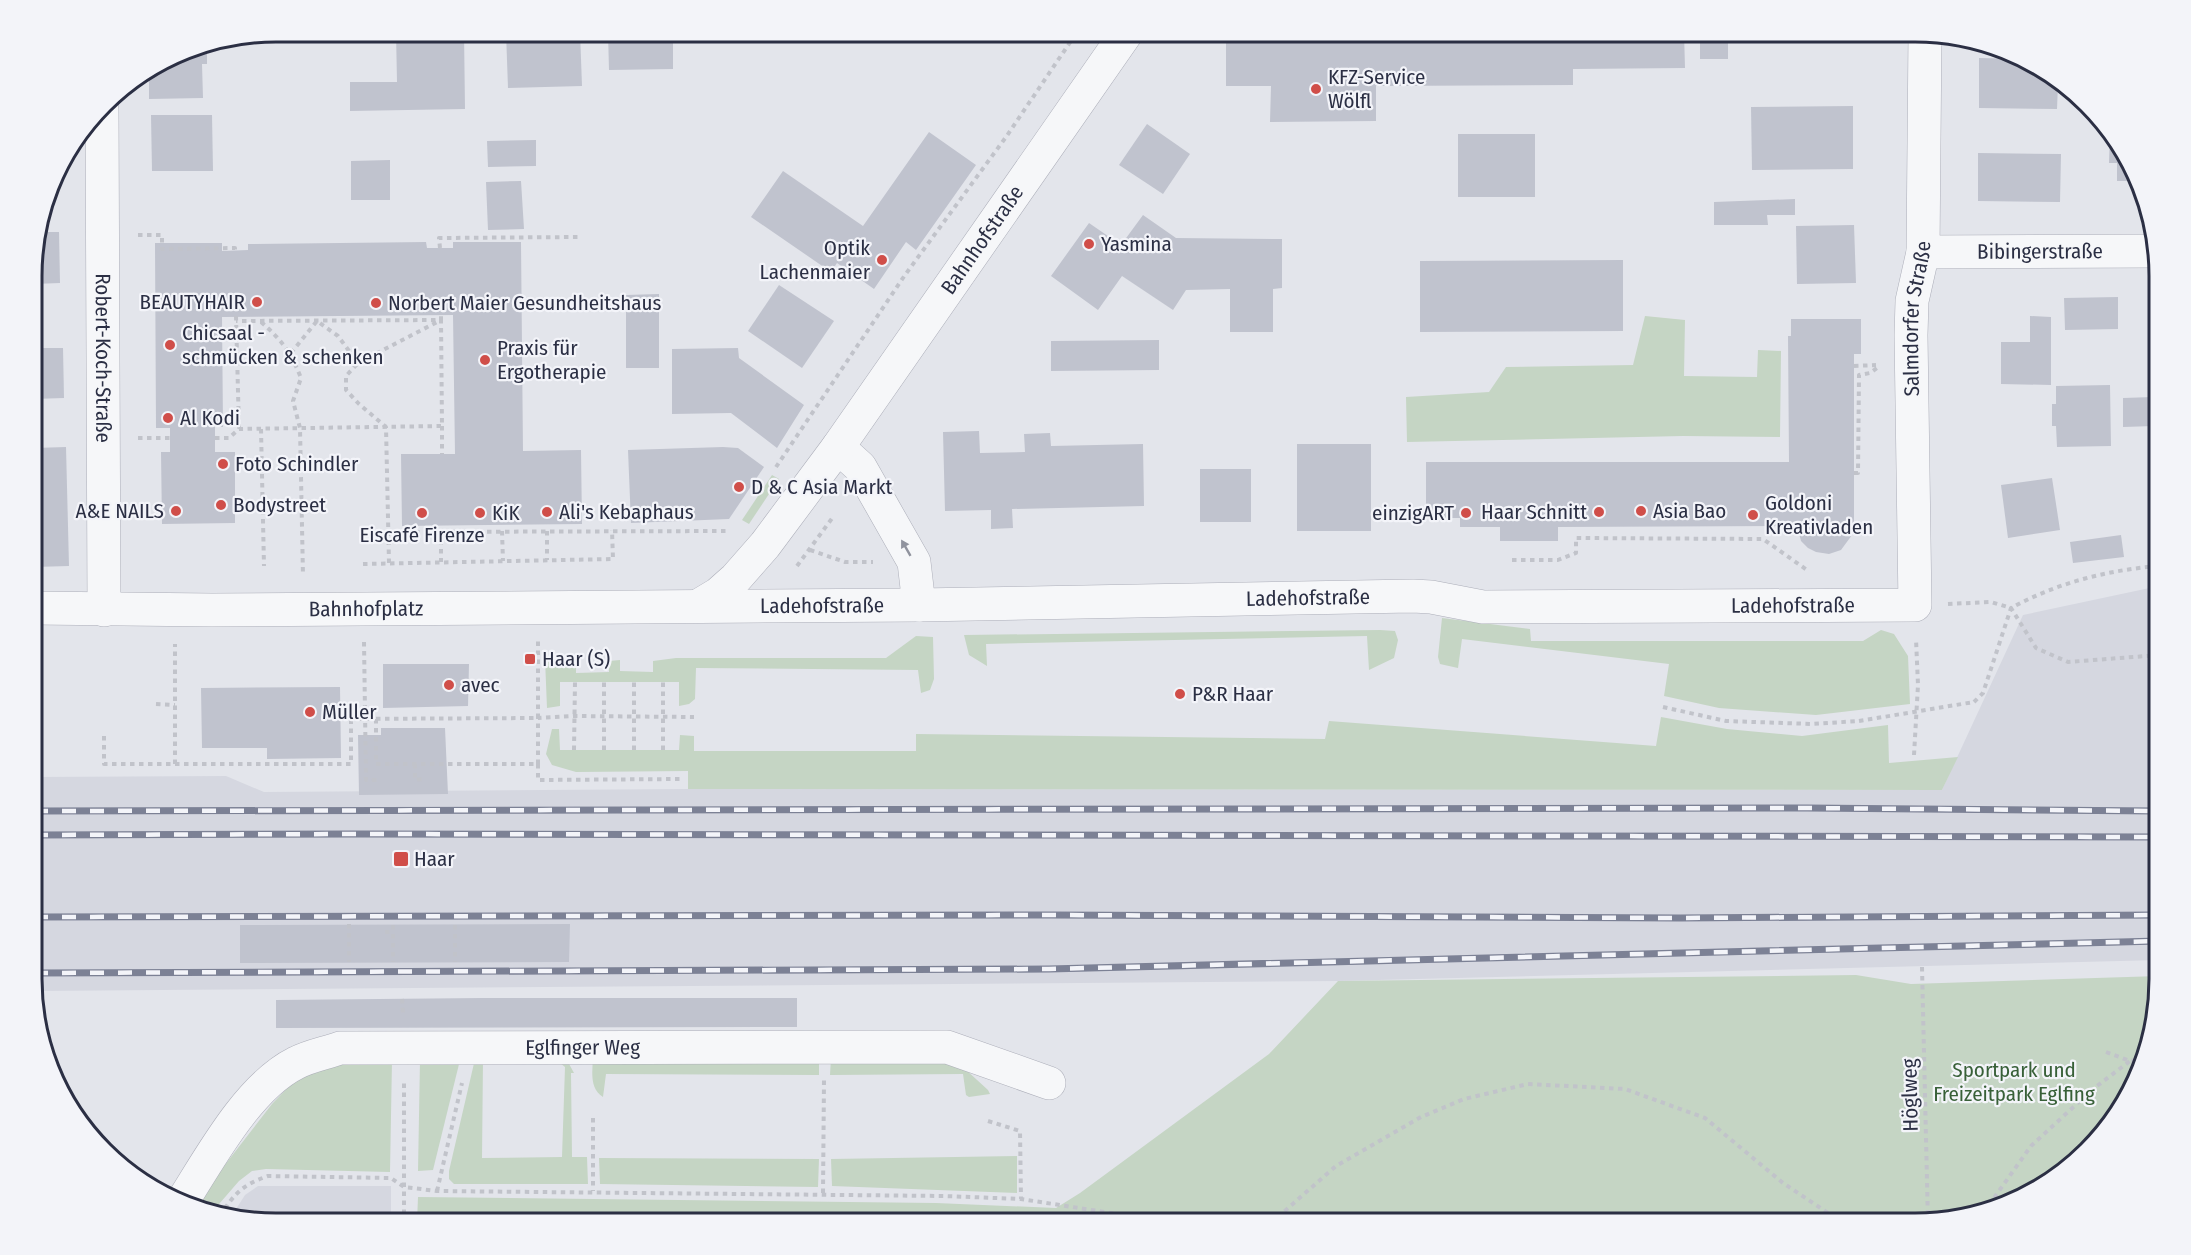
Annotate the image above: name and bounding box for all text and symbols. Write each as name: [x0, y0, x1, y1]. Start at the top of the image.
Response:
place label: KFZ-Service Wölfl: [1328, 64, 1425, 114]
marker: KFZ-Service Wölfl: [1309, 82, 1323, 96]
street label: Bahnhofstraße: [935, 180, 1029, 299]
place label: Yasmina: [1101, 231, 1172, 257]
place label: Optik Lachenmaier: [760, 235, 871, 285]
marker: Yasmina: [1082, 237, 1096, 251]
street label: Bibingerstraße: [1977, 238, 2103, 265]
street label: Salmdorfer Straße: [1898, 241, 1936, 397]
marker: Optik Lachenmaier: [875, 253, 889, 267]
street label: Robert-Koch-Straße: [90, 273, 116, 443]
place label: BEAUTYHAIR: [140, 289, 246, 315]
place label: Norbert Maier Gesundheitshaus: [388, 290, 662, 316]
marker: BEAUTYHAIR: [250, 295, 264, 309]
marker: Norbert Maier Gesundheitshaus: [369, 296, 383, 310]
place label: Chicsaal - schmücken & schenken: [182, 320, 384, 370]
place label: Praxis für Ergotherapie: [497, 335, 606, 385]
marker: Chicsaal - schmücken & schenken: [163, 338, 177, 352]
marker: Praxis für Ergotherapie: [478, 353, 492, 367]
place label: Al Kodi: [180, 405, 240, 431]
marker: Al Kodi: [161, 411, 175, 425]
place label: Foto Schindler: [235, 451, 359, 477]
marker: Foto Schindler: [216, 457, 230, 471]
place label: D & C Asia Markt: [751, 474, 893, 500]
marker: D & C Asia Markt: [732, 480, 746, 494]
place label: Goldoni Kreativladen: [1765, 490, 1873, 540]
place label: Bodystreet: [233, 492, 326, 518]
place label: A&E NAILS: [76, 498, 164, 524]
marker: Bodystreet: [214, 498, 228, 512]
place label: Asia Bao: [1653, 498, 1726, 524]
place label: Ali's Kebaphaus: [559, 499, 694, 525]
place label: Haar Schnitt: [1481, 499, 1587, 525]
place label: KiK: [492, 500, 520, 526]
place label: einzigART: [1372, 500, 1454, 526]
marker: A&E NAILS: [169, 504, 183, 518]
marker: Asia Bao: [1634, 504, 1648, 518]
marker: Ali's Kebaphaus: [540, 505, 554, 519]
marker: Haar Schnitt: [1592, 505, 1606, 519]
marker: Eiscafé Firenze: [415, 506, 429, 520]
marker: KiK: [473, 506, 487, 520]
marker: einzigART: [1459, 506, 1473, 520]
marker: Goldoni Kreativladen: [1746, 508, 1760, 522]
place label: Eiscafé Firenze: [359, 522, 485, 548]
one-way arrow: [901, 540, 912, 556]
street label: Ladehofstraße: [1246, 584, 1370, 612]
street label: Ladehofstraße: [760, 592, 884, 619]
street label: Ladehofstraße: [1731, 592, 1855, 619]
street label: Bahnhofplatz: [309, 596, 423, 622]
place label: Haar (S): [542, 646, 610, 672]
marker: Haar (S): [523, 652, 537, 666]
place label: avec: [461, 672, 500, 698]
marker: avec: [442, 678, 456, 692]
place label: P&R Haar: [1192, 681, 1274, 707]
marker: P&R Haar: [1173, 687, 1187, 701]
place label: Müller: [322, 699, 377, 725]
marker: Müller: [303, 705, 317, 719]
place label: Haar: [414, 846, 455, 872]
marker: Haar: [392, 850, 410, 868]
street label: Eglfinger Weg: [525, 1035, 640, 1061]
park label: Sportpark und Freizeitpark Eglfing: [1933, 1057, 2095, 1107]
street label: Höglweg: [1896, 1058, 1924, 1132]

